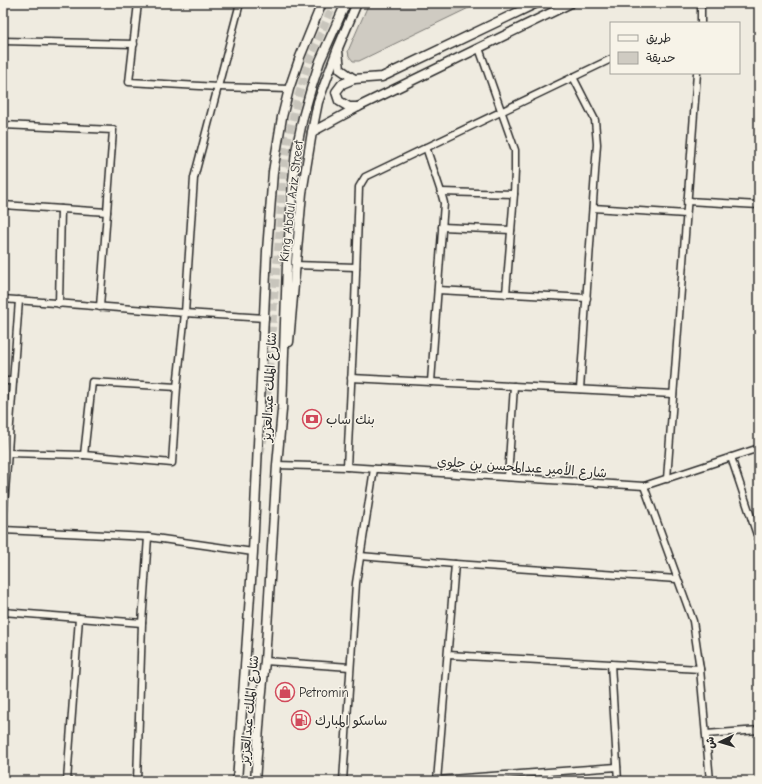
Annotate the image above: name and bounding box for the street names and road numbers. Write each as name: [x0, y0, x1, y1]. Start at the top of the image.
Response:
street label: King Abdul Aziz Street: [276, 138, 306, 263]
street label: شارع الملك عبدالعزيز: [259, 332, 281, 443]
street label: شارع الأمير عبدالمحسن بن جلوي: [436, 453, 607, 482]
street label: شارع الملك عبدالعزيز: [237, 655, 263, 766]

